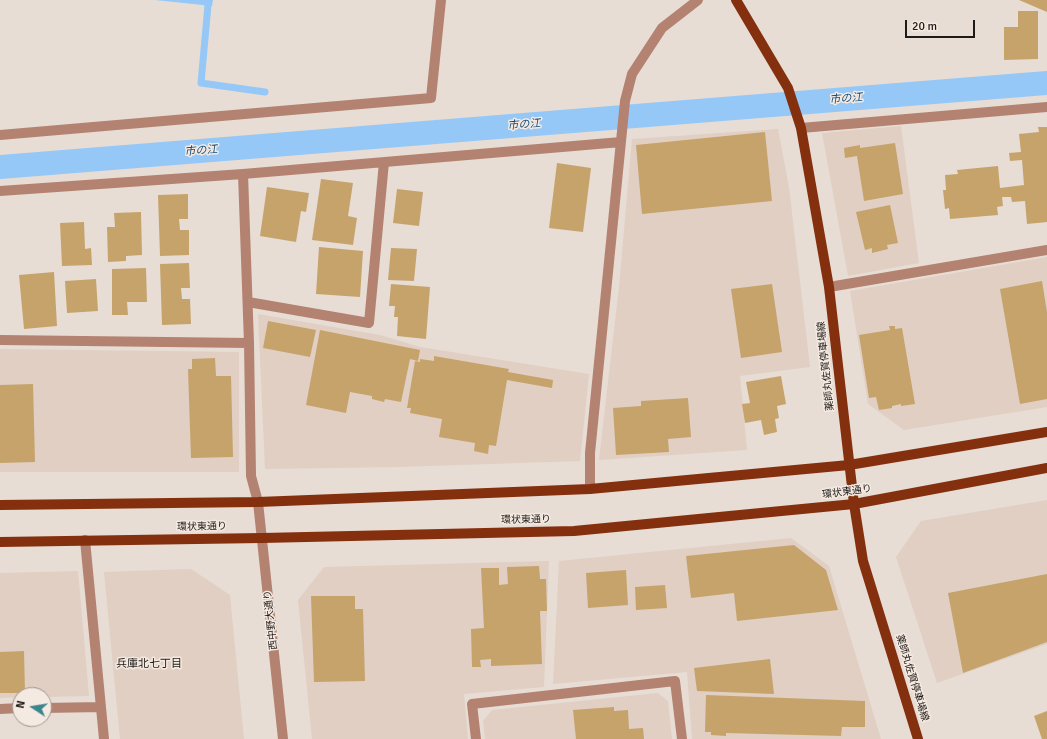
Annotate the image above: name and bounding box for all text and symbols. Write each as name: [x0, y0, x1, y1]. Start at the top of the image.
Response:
scale bar: [907, 12, 977, 38]
text: 20 m: [912, 19, 937, 34]
water label: 市の江: [829, 91, 863, 107]
water label: 市の江: [507, 117, 541, 133]
water label: 市の江: [184, 143, 218, 159]
street label: 薬師丸佐賀停車場線: [815, 321, 837, 411]
street label: 環状東通り: [821, 483, 873, 501]
street label: 環状東通り: [501, 514, 551, 526]
street label: 環状東通り: [177, 521, 227, 533]
street label: 西中野大通り: [262, 590, 280, 650]
street label: 薬師丸佐賀停車場線: [893, 633, 931, 723]
district label: 兵庫北七丁目: [116, 657, 182, 671]
north arrow: [12, 687, 52, 727]
text: N: [14, 700, 28, 710]

